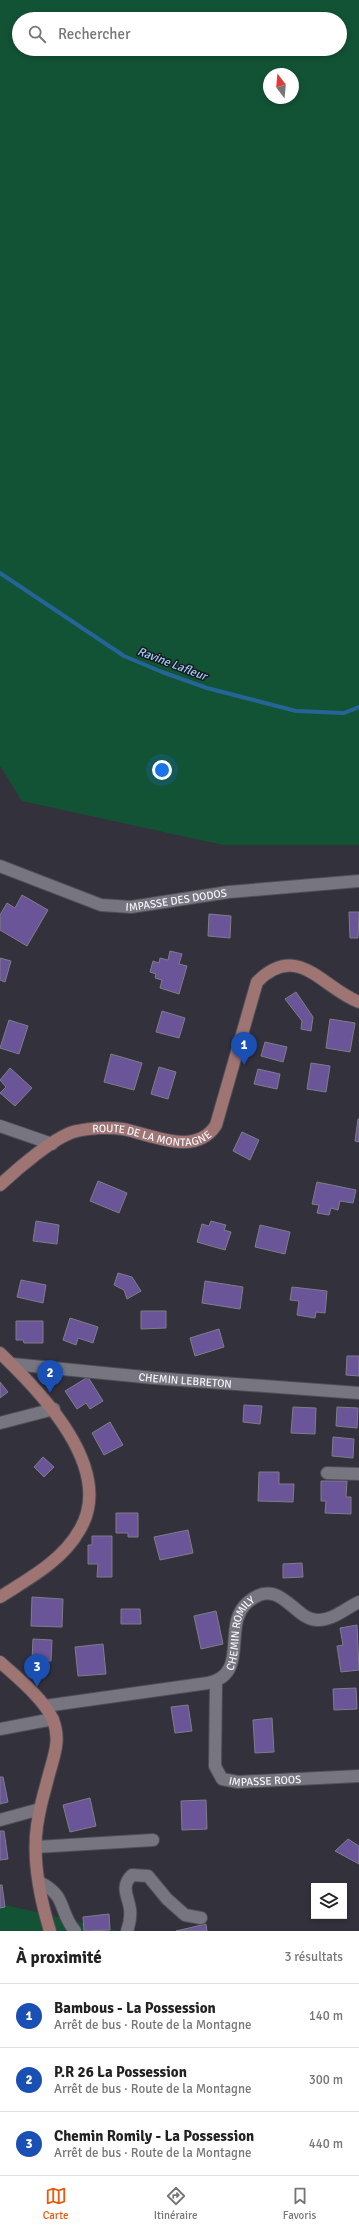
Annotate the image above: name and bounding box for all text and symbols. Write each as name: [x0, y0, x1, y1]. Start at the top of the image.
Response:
search box: [12, 12, 347, 56]
icon: search: [26, 23, 48, 45]
text: Rechercher: [58, 25, 131, 43]
north arrow: [263, 68, 299, 104]
water label: Ravine Lafleur: [135, 644, 210, 685]
your location: [152, 760, 172, 780]
street label: IMPASSE DES DODOS: [125, 886, 228, 914]
pin: 1: [231, 1032, 257, 1065]
street label: ROUTE DE LA MONTAGNE: [92, 1121, 214, 1149]
pin: 2: [37, 1360, 63, 1393]
street label: CHEMIN LEBRETON: [138, 1370, 232, 1390]
street label: CHEMIN ROMILY: [223, 1593, 257, 1672]
pin: 3: [24, 1654, 50, 1687]
street label: IMPASSE ROOS: [228, 1772, 301, 1789]
map controls: [311, 1883, 347, 1919]
button: layers: [311, 1883, 347, 1919]
text: À proximité: [16, 1947, 102, 1968]
text: 3 résultats: [284, 1949, 343, 1965]
text: Bambous - La Possession: [54, 1999, 216, 2017]
text: 1: [25, 2008, 33, 2024]
text: 140 m: [309, 2008, 343, 2024]
text: Arrêt de bus · Route de la Montagne: [54, 2017, 252, 2033]
text: P.R 26 La Possession: [54, 2063, 187, 2081]
text: 2: [25, 2072, 33, 2088]
text: 300 m: [309, 2072, 343, 2088]
text: Arrêt de bus · Route de la Montagne: [54, 2081, 252, 2097]
text: Chemin Romily - La Possession: [54, 2127, 254, 2145]
text: 3: [25, 2136, 33, 2152]
text: 440 m: [309, 2136, 343, 2152]
text: Arrêt de bus · Route de la Montagne: [54, 2145, 252, 2161]
tab: Carte: [43, 2185, 68, 2222]
tab: Itinéraire: [154, 2185, 197, 2222]
tab: Favoris: [283, 2185, 316, 2222]

